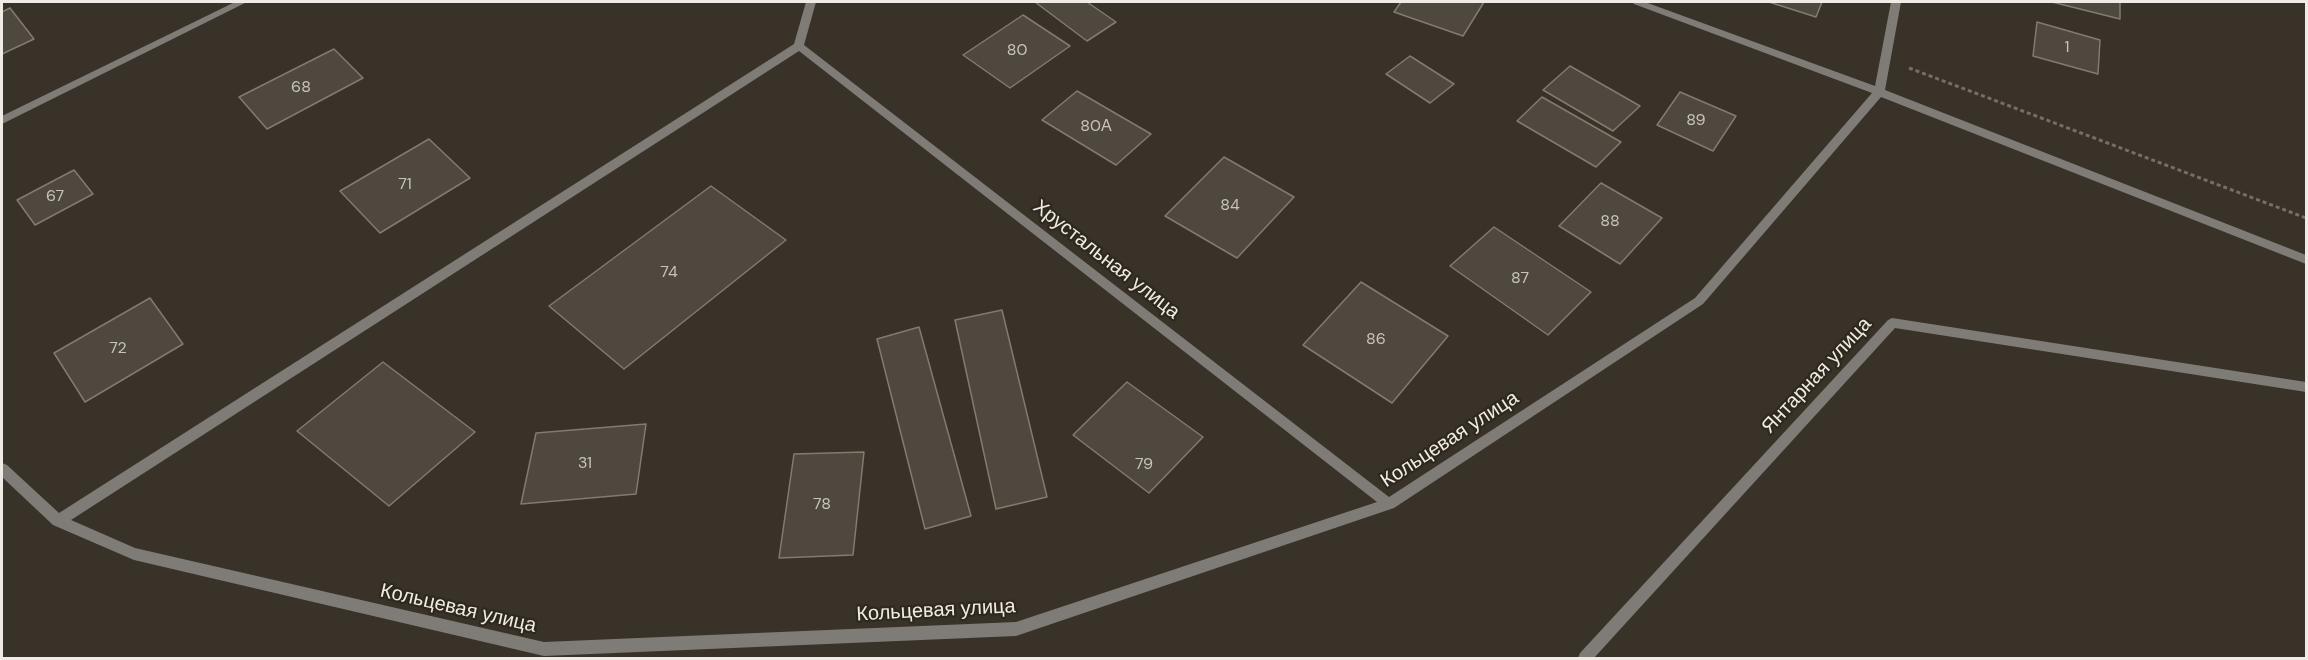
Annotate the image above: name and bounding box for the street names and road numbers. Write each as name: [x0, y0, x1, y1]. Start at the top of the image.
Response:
street label: Хрустальная улица: [1028, 195, 1184, 325]
street label: Янтарная улица: [1757, 313, 1877, 439]
street label: Кольцевая улица: [1377, 387, 1523, 493]
street label: Кольцевая улица: [378, 579, 538, 639]
street label: Кольцевая улица: [856, 595, 1016, 627]

